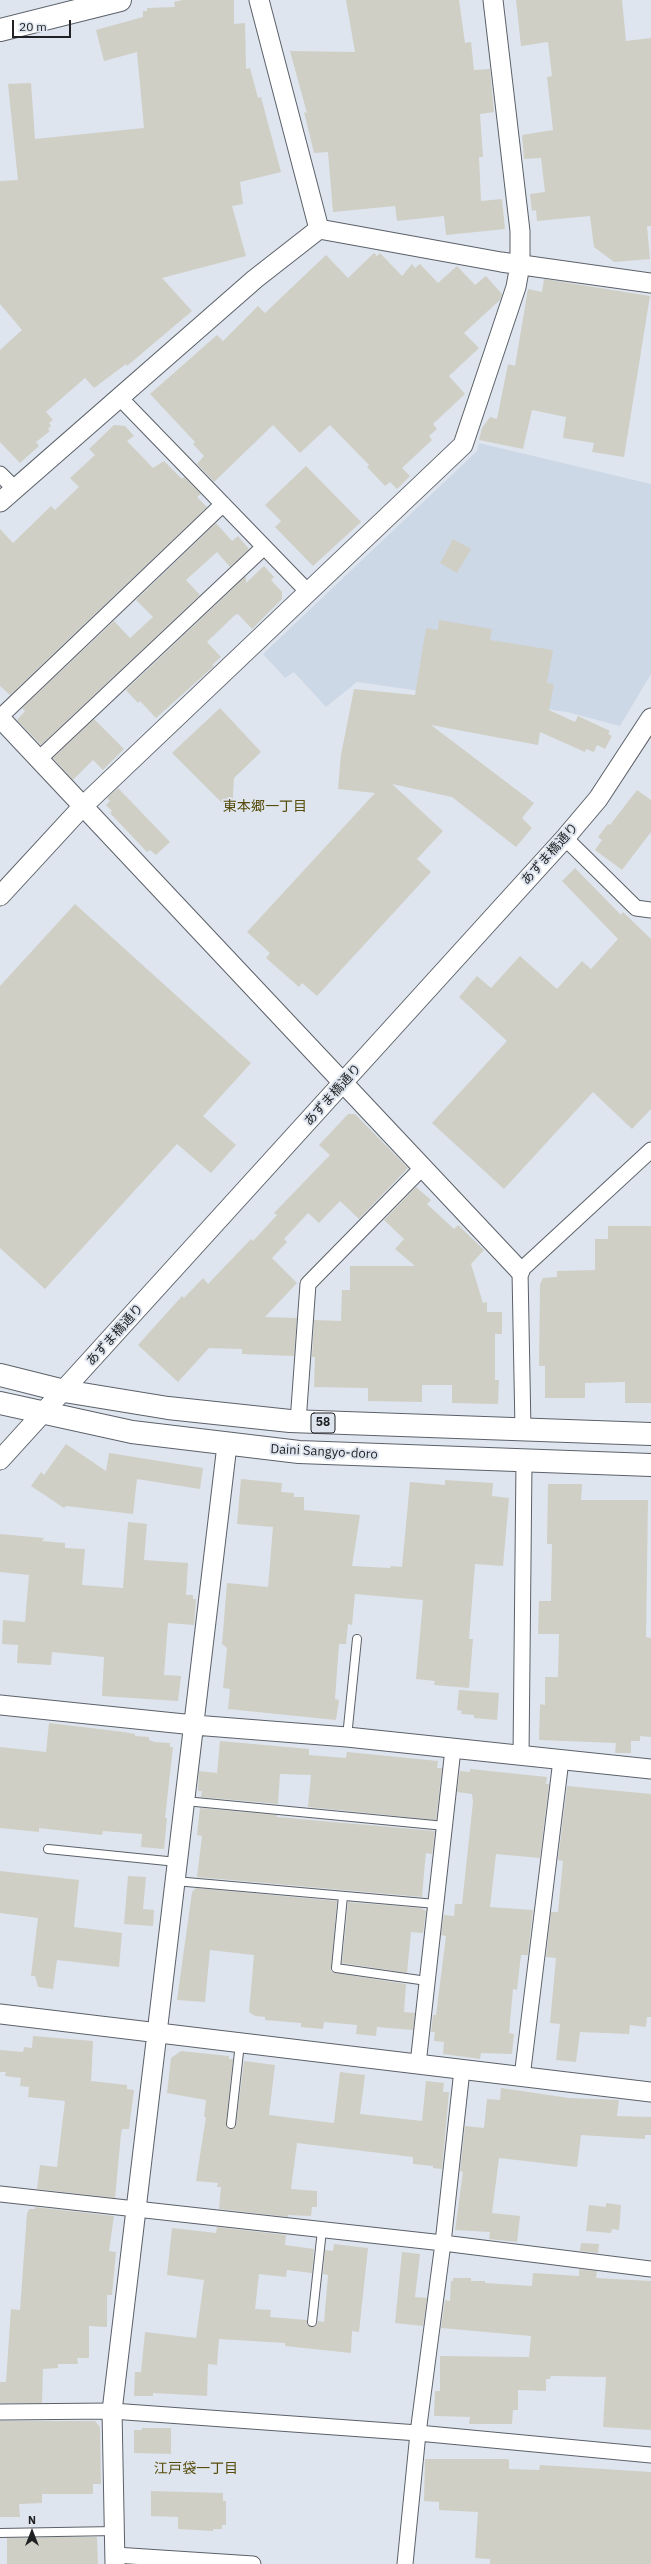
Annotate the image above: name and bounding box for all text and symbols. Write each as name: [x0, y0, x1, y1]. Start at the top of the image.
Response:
scale bar: [14, 12, 73, 38]
text: 20 m: [19, 19, 47, 34]
district label: 東本郷一丁目: [223, 799, 307, 815]
street label: あずま橋通り: [518, 820, 582, 888]
street label: あずま橋通り: [301, 1061, 365, 1129]
street label: あずま橋通り: [83, 1301, 147, 1369]
road number: 58: [311, 1413, 335, 1433]
street label: Daini Sangyo-doro: [270, 1441, 378, 1463]
district label: 江戸袋一丁目: [154, 2461, 238, 2477]
north arrow: [12, 2512, 52, 2552]
text: N: [28, 2513, 36, 2527]

